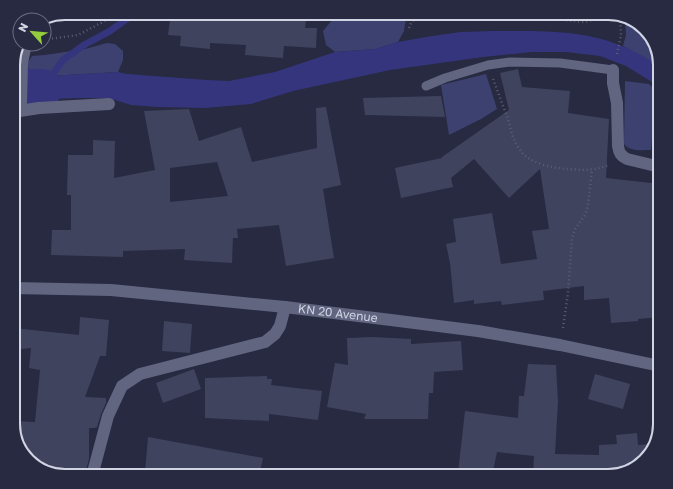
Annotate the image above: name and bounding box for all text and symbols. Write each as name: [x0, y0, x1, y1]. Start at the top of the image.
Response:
north arrow: [12, 12, 52, 52]
text: N: [15, 21, 30, 34]
street label: KN 20 Avenue: [297, 301, 379, 325]

